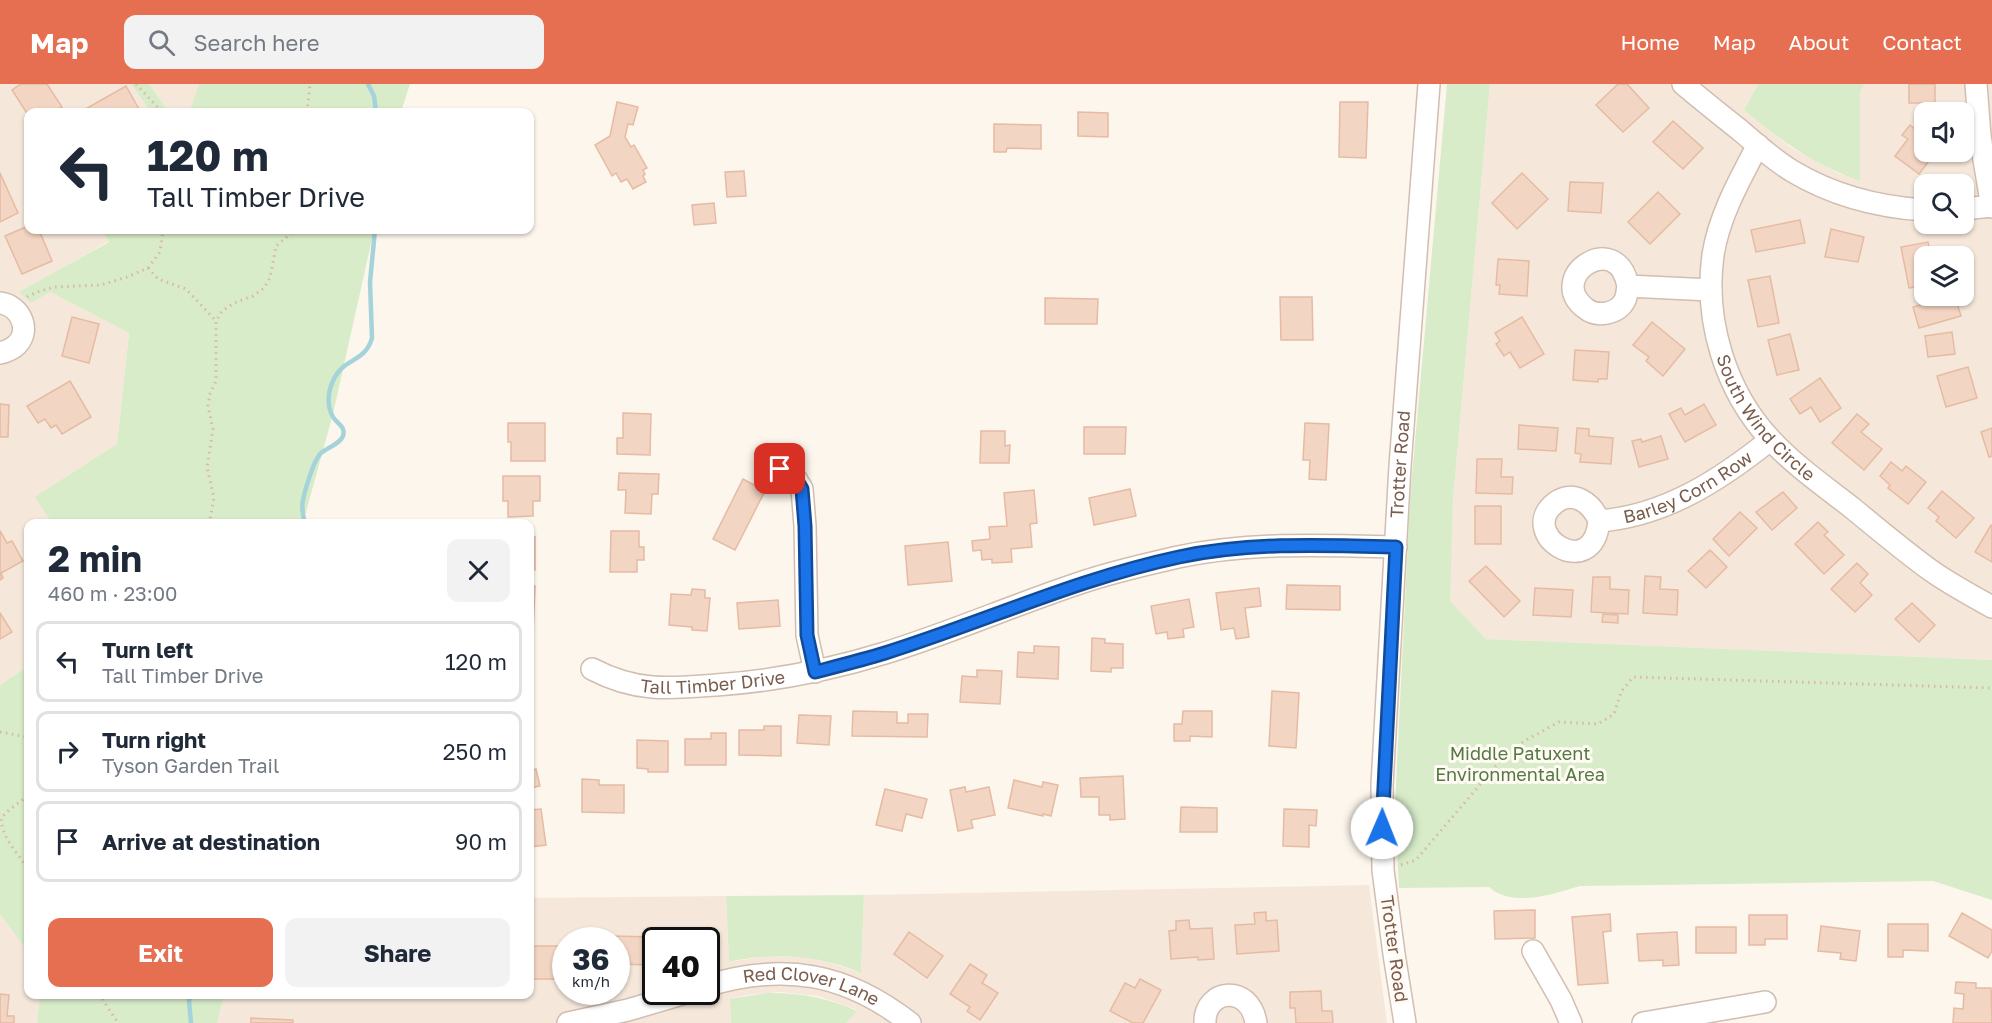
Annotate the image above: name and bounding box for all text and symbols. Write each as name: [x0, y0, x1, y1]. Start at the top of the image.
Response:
search box: [124, 15, 544, 69]
text: Map: [30, 26, 88, 59]
icon: search: [145, 26, 178, 59]
text: Search here: [193, 29, 319, 56]
text: Home: [1620, 29, 1680, 55]
text: Map: [1713, 29, 1756, 55]
text: About: [1789, 29, 1849, 55]
text: Contact: [1882, 29, 1962, 55]
map controls: [1914, 102, 1974, 306]
button: sound: [1914, 102, 1974, 162]
text: 120 m: [147, 130, 269, 180]
icon: left: [48, 132, 126, 210]
button: search: [1914, 174, 1974, 234]
text: Tall Timber Drive: [147, 181, 365, 213]
button: layers: [1914, 246, 1974, 306]
street label: South Wind Circle: [1712, 351, 1820, 485]
street label: Trotter Road: [1385, 410, 1414, 518]
pin: [754, 443, 805, 494]
street label: Barley Corn Row: [1621, 445, 1757, 528]
icon: arrive: [763, 452, 796, 485]
text: 2 min: [48, 537, 142, 580]
button: close: [447, 539, 510, 602]
text: 460 m · 23:00: [48, 581, 178, 605]
text: Turn left: [102, 636, 193, 663]
icon: left: [51, 645, 84, 678]
text: 120 m: [445, 648, 507, 675]
text: Tall Timber Drive: [102, 663, 263, 687]
street label: Tall Timber Drive: [639, 665, 787, 698]
text: Turn right: [102, 726, 206, 753]
icon: right: [51, 735, 84, 768]
text: 250 m: [443, 738, 507, 765]
park label: Middle Patuxent Environmental Area: [1435, 742, 1605, 785]
text: Tyson Garden Trail: [102, 753, 279, 777]
position arrow: [1350, 796, 1414, 860]
icon: arrive: [51, 825, 84, 858]
text: Arrive at destination: [102, 828, 320, 855]
text: 90 m: [455, 828, 507, 855]
street label: Trotter Road: [1377, 894, 1413, 1004]
button: Exit: [48, 918, 273, 987]
button: Share: [285, 918, 510, 987]
speed limit sign: 40: [642, 927, 720, 1005]
text: 36: [572, 941, 610, 977]
street label: Red Clover Lane: [741, 962, 884, 1010]
text: km/h: [572, 972, 610, 990]

